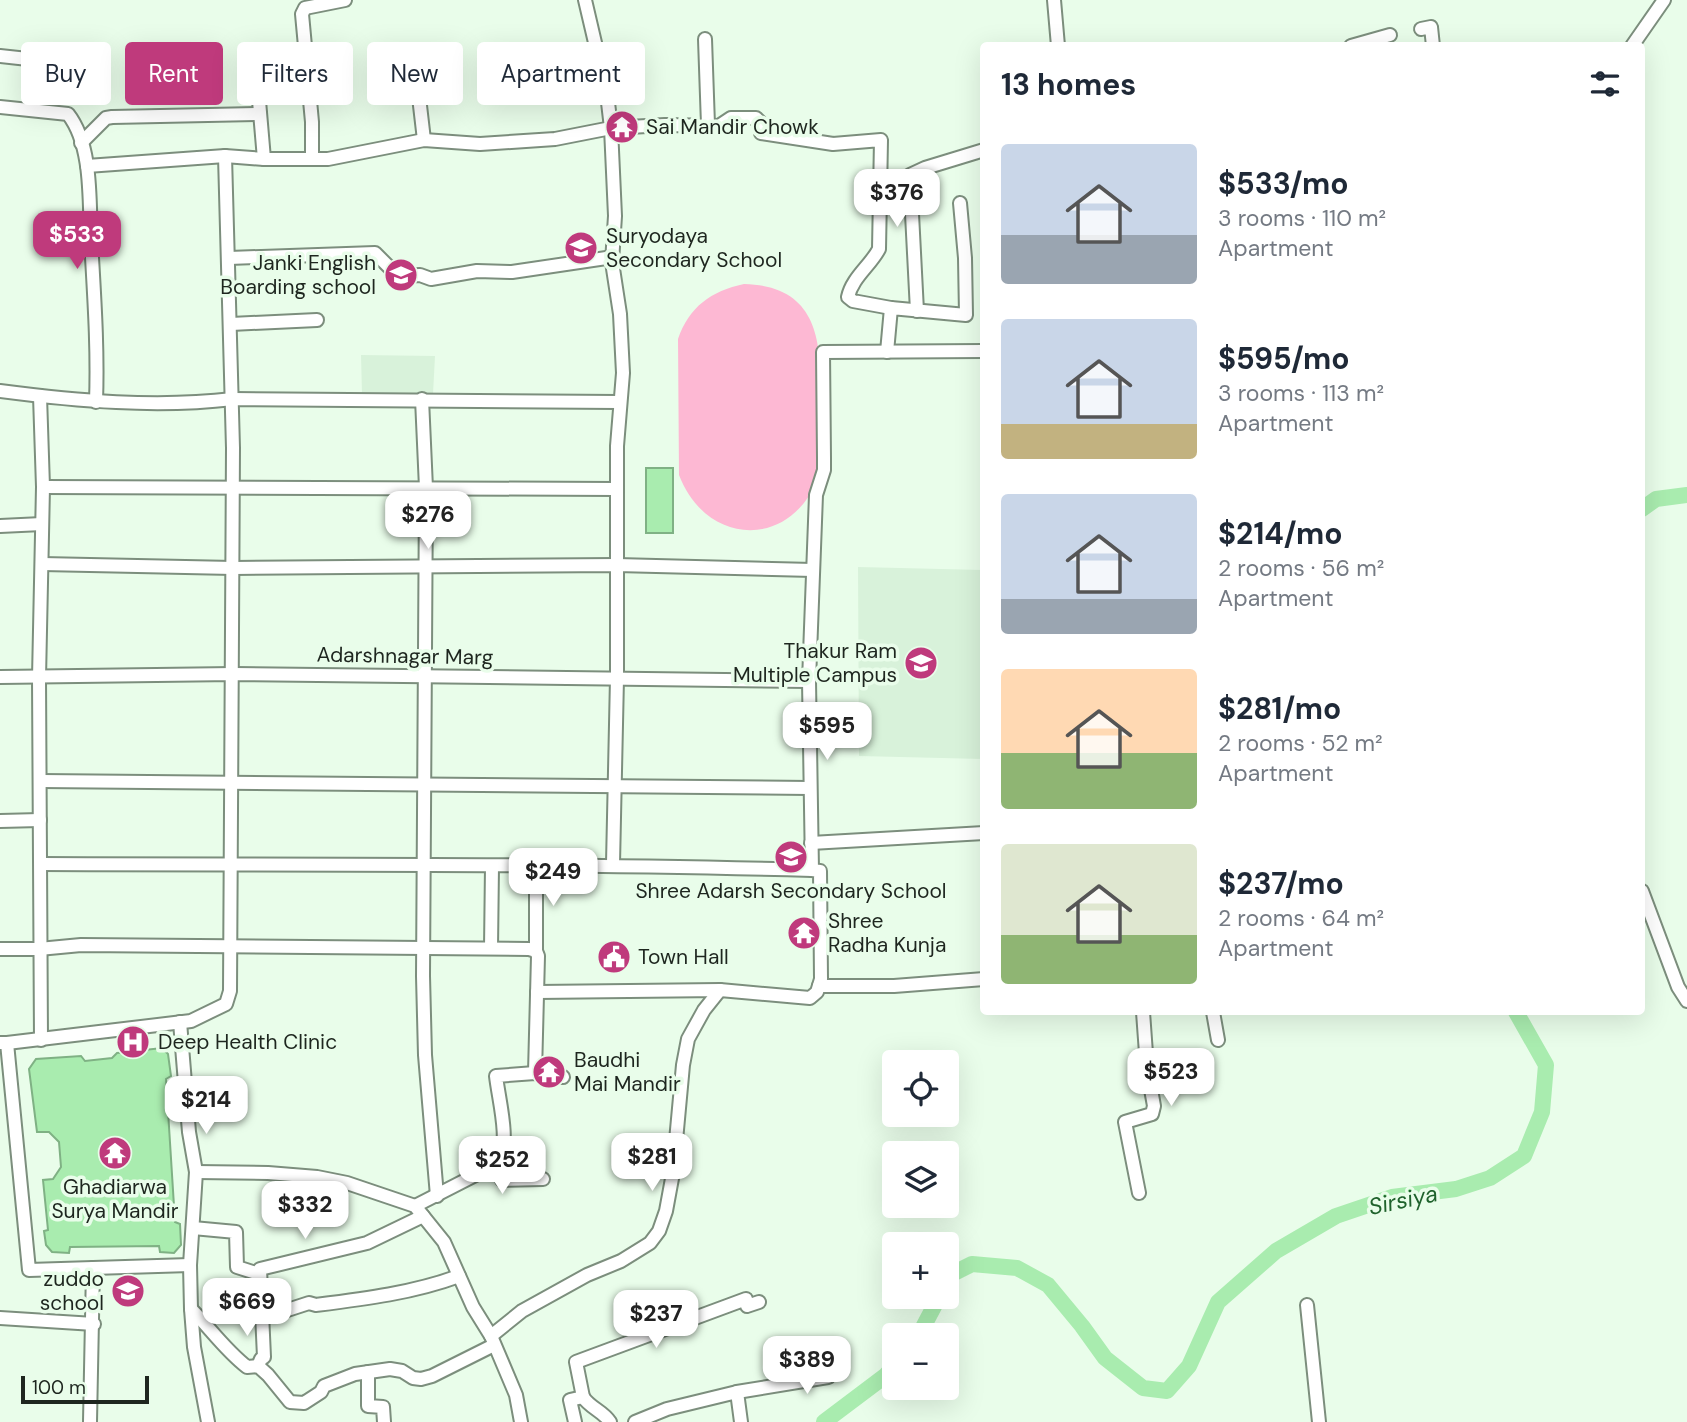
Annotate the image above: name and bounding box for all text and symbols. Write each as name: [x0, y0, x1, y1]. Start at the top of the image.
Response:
chip: Buy: [21, 42, 111, 105]
chip: Rent: [125, 42, 223, 105]
chip: Filters: [237, 42, 353, 105]
chip: New: [367, 42, 463, 105]
chip: Apartment: [477, 42, 645, 105]
text: 13 homes: [1001, 65, 1136, 104]
icon: filters: [1586, 65, 1624, 103]
temple icon: Sai Mandir Chowk: [603, 108, 641, 146]
place label: Sai Mandir Chowk: [646, 113, 819, 141]
text: $533/mo: [1218, 164, 1349, 203]
pin: $376: [856, 170, 938, 229]
icon: home: [1057, 172, 1141, 256]
text: $376: [870, 177, 924, 207]
text: 3 rooms · 110 m²: [1218, 203, 1386, 233]
pin: $533: [36, 212, 118, 271]
text: $533: [49, 219, 105, 249]
place label: Suryodaya Secondary School: [606, 222, 782, 274]
school or university icon: Suryodaya Secondary School: [562, 229, 600, 267]
text: Apartment: [1218, 233, 1333, 263]
place label: Janki English Boarding school: [220, 249, 376, 301]
school or university icon: Janki English Boarding school: [382, 256, 420, 294]
text: $595/mo: [1218, 339, 1350, 378]
icon: home: [1057, 347, 1141, 431]
text: 3 rooms · 113 m²: [1218, 378, 1384, 408]
text: Apartment: [1218, 408, 1333, 438]
pin: $276: [387, 491, 469, 551]
text: $276: [401, 499, 455, 529]
text: $214/mo: [1218, 514, 1343, 553]
icon: home: [1057, 522, 1141, 606]
text: 2 rooms · 56 m²: [1218, 553, 1384, 583]
text: Apartment: [1218, 583, 1333, 613]
place label: Thakur Ram Multiple Campus: [733, 637, 897, 689]
street label: Adarshnagar Marg: [316, 640, 494, 672]
school or university icon: Thakur Ram Multiple Campus: [902, 644, 940, 682]
text: $281/mo: [1218, 689, 1341, 728]
icon: home: [1057, 697, 1141, 781]
pin: $595: [786, 702, 868, 762]
text: $595: [799, 710, 855, 740]
text: 2 rooms · 52 m²: [1218, 728, 1383, 758]
text: Apartment: [1218, 758, 1333, 788]
school or university icon: Shree Adarsh Secondary School: [772, 838, 810, 876]
pin: $249: [512, 848, 594, 908]
text: $249: [525, 856, 581, 886]
text: $237/mo: [1218, 864, 1344, 903]
icon: home: [1057, 872, 1141, 956]
place label: Shree Adarsh Secondary School: [635, 877, 947, 905]
text: 2 rooms · 64 m²: [1218, 903, 1384, 933]
place label: Shree Radha Kunja: [828, 907, 946, 959]
temple icon: Shree Radha Kunja: [785, 914, 823, 952]
text: Apartment: [1218, 933, 1333, 963]
public building icon: Town Hall: [595, 938, 633, 976]
place label: Town Hall: [638, 943, 729, 971]
hospital icon: Deep Health Clinic: [114, 1023, 152, 1061]
place label: Deep Health Clinic: [158, 1028, 337, 1056]
place label: Baudhi Mai Mandir: [574, 1046, 681, 1098]
pin: $523: [1130, 1048, 1212, 1108]
map controls: [882, 1050, 959, 1400]
button: locate: [882, 1050, 959, 1127]
temple icon: Baudhi Mai Mandir: [530, 1053, 568, 1091]
text: $523: [1143, 1056, 1199, 1086]
pin: $214: [165, 1076, 247, 1136]
text: $214: [181, 1084, 231, 1114]
temple icon: Ghadiarwa Surya Mandir: [96, 1134, 134, 1172]
pin: $281: [611, 1134, 693, 1193]
pin: $252: [461, 1136, 543, 1196]
text: $281: [627, 1141, 677, 1171]
button: layers: [882, 1141, 959, 1218]
text: $252: [475, 1144, 529, 1174]
place label: Ghadiarwa Surya Mandir: [51, 1173, 179, 1225]
water label: Sirsiya: [1366, 1178, 1440, 1222]
pin: $332: [264, 1182, 346, 1241]
text: $332: [278, 1189, 332, 1219]
button: +: [882, 1232, 959, 1309]
place label: zuddo school: [40, 1265, 104, 1317]
school or university icon: zuddo school: [109, 1272, 147, 1310]
pin: $669: [206, 1278, 288, 1338]
text: $669: [218, 1286, 276, 1316]
pin: $237: [615, 1290, 697, 1350]
text: $237: [629, 1298, 683, 1328]
button: −: [882, 1323, 959, 1400]
pin: $389: [766, 1336, 848, 1396]
text: $389: [779, 1344, 835, 1374]
scale bar: [21, 1373, 149, 1405]
text: 100 m: [32, 1375, 86, 1400]

